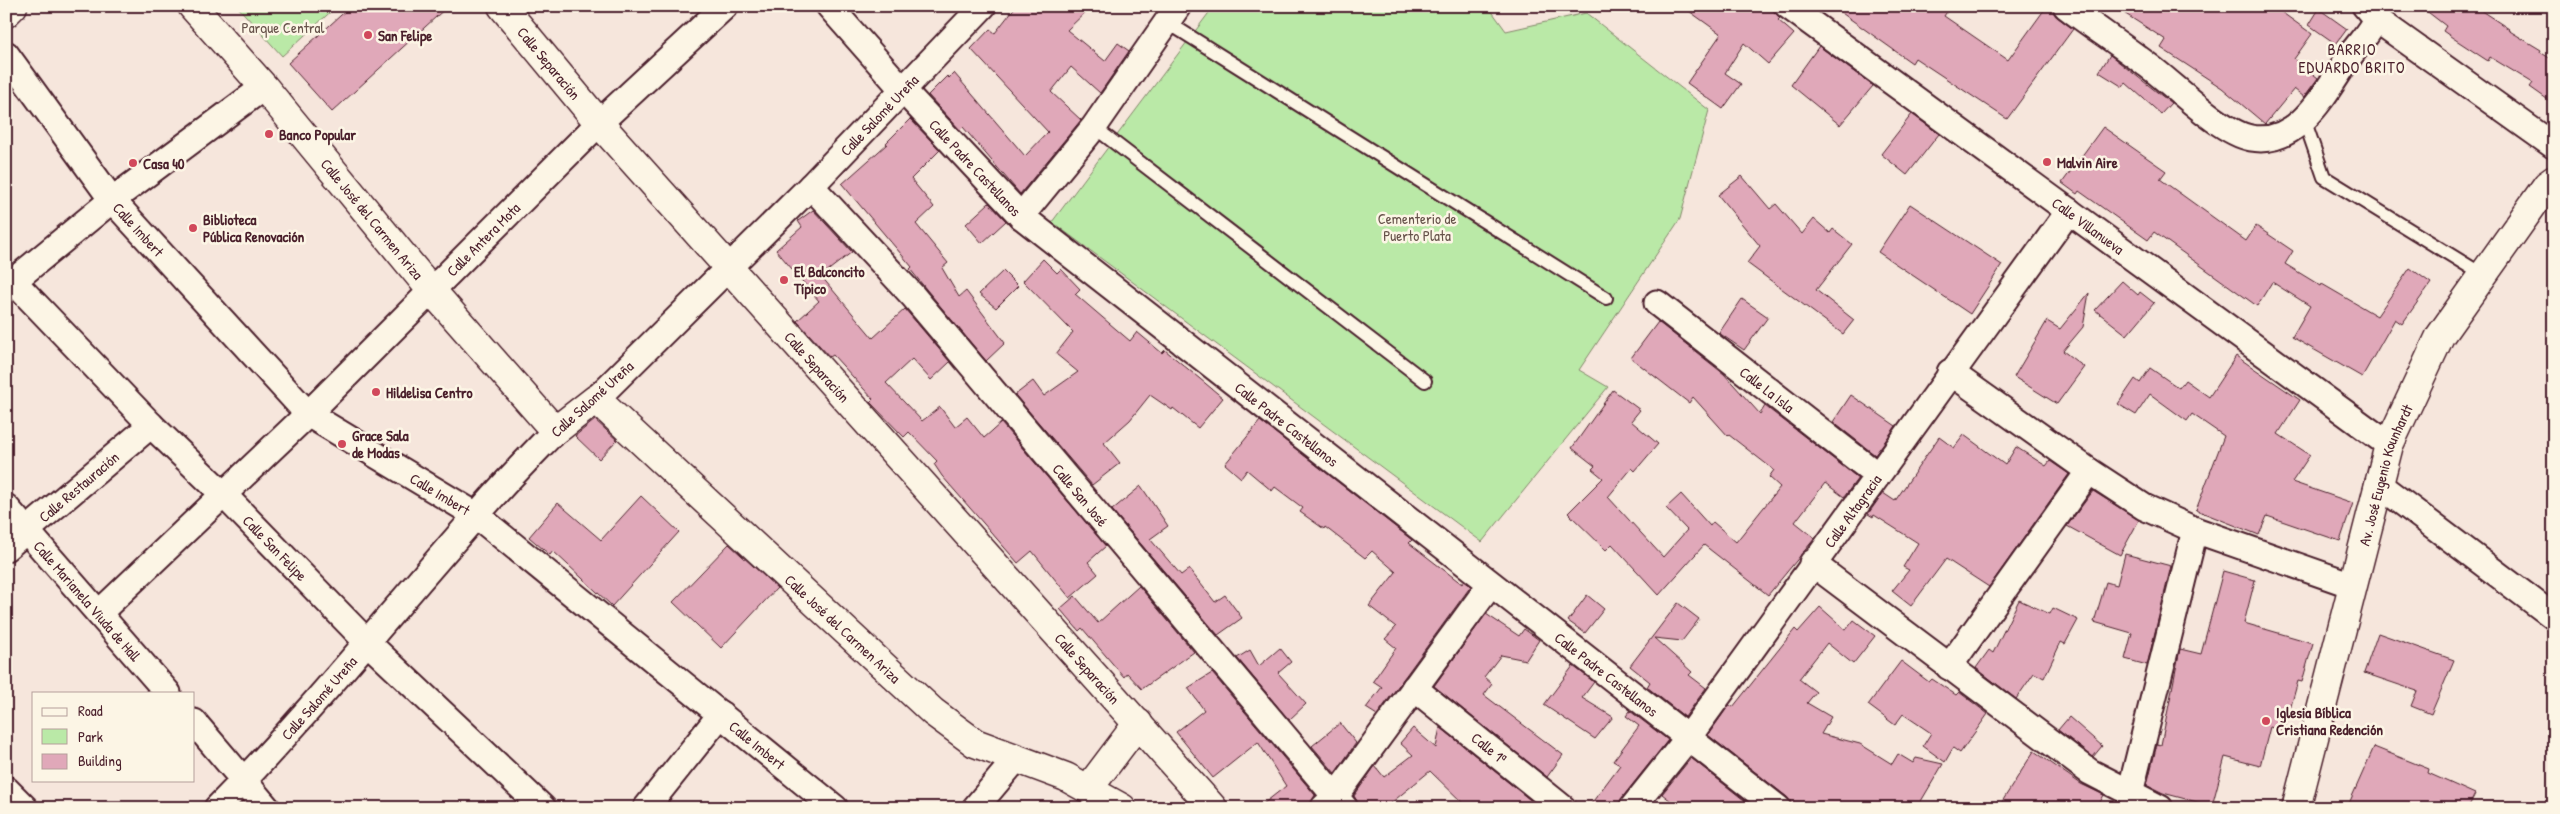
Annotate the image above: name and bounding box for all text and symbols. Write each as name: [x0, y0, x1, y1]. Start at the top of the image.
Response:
park label: Parque Central: [241, 17, 325, 38]
street label: Calle Separación: [513, 22, 586, 104]
place label: San Felipe: [378, 25, 432, 47]
marker: San Felipe: [362, 29, 374, 41]
district label: BARRIO EDUARDO BRITO: [2298, 38, 2406, 78]
street label: Calle Salomé Ureña: [835, 70, 923, 160]
street label: Calle Padre Castellanos: [925, 114, 1026, 221]
place label: Banco Popular: [279, 124, 356, 146]
marker: Banco Popular: [263, 128, 275, 140]
place label: Malvin Aire: [2057, 152, 2118, 173]
place label: Casa 40: [143, 153, 185, 174]
street label: Calle José del Carmen Ariza: [316, 154, 429, 284]
marker: Malvin Aire: [2041, 156, 2053, 168]
marker: Casa 40: [127, 157, 139, 169]
street label: Calle Villanueva: [2048, 192, 2129, 259]
street label: Calle Imbert: [108, 197, 170, 262]
street label: Calle Antera Mota: [441, 197, 525, 281]
park label: Cementerio de Puerto Plata: [1378, 208, 1456, 246]
place label: Biblioteca Pública Renovación: [203, 209, 305, 247]
marker: Biblioteca Pública Renovación: [187, 222, 199, 234]
place label: El Balconcito Típico: [793, 261, 865, 300]
marker: El Balconcito Típico: [778, 274, 790, 286]
street label: Calle Separación: [780, 326, 855, 407]
street label: Calle Salomé Ureña: [546, 356, 638, 442]
street label: Calle La Isla: [1736, 361, 1799, 417]
street label: Calle Padre Castellanos: [1231, 377, 1343, 471]
place label: Hildelisa Centro: [386, 382, 473, 403]
marker: Hildelisa Centro: [370, 386, 382, 398]
street label: Av. José Eugenio Kounhardt: [2353, 400, 2418, 548]
place label: Grace Sala de Modas: [352, 425, 409, 463]
marker: Grace Sala de Modas: [336, 438, 348, 450]
street label: Calle Restauración: [34, 446, 123, 527]
street label: Calle San José: [1048, 459, 1113, 531]
street label: Calle Imbert: [406, 467, 475, 520]
street label: Calle Altagracia: [1819, 470, 1886, 552]
street label: Calle San Felipe: [238, 510, 312, 585]
street label: Calle Marianela Viuda de Hall: [29, 536, 146, 666]
street label: Calle José del Carmen Ariza: [780, 569, 906, 688]
street label: Calle Padre Castellanos: [1550, 627, 1663, 721]
street label: Calle Separación: [1050, 628, 1125, 708]
street label: Calle Salomé Ureña: [276, 651, 361, 744]
legend: [32, 692, 195, 782]
text: Road: [78, 700, 103, 721]
place label: Iglesia Bíblica Cristiana Redención: [2276, 702, 2383, 740]
street label: Calle Imbert: [725, 715, 791, 775]
marker: Iglesia Bíblica Cristiana Redención: [2260, 715, 2272, 727]
text: Park: [78, 726, 103, 747]
street label: Calle 1ª: [1467, 727, 1512, 769]
text: Building: [78, 750, 122, 771]

